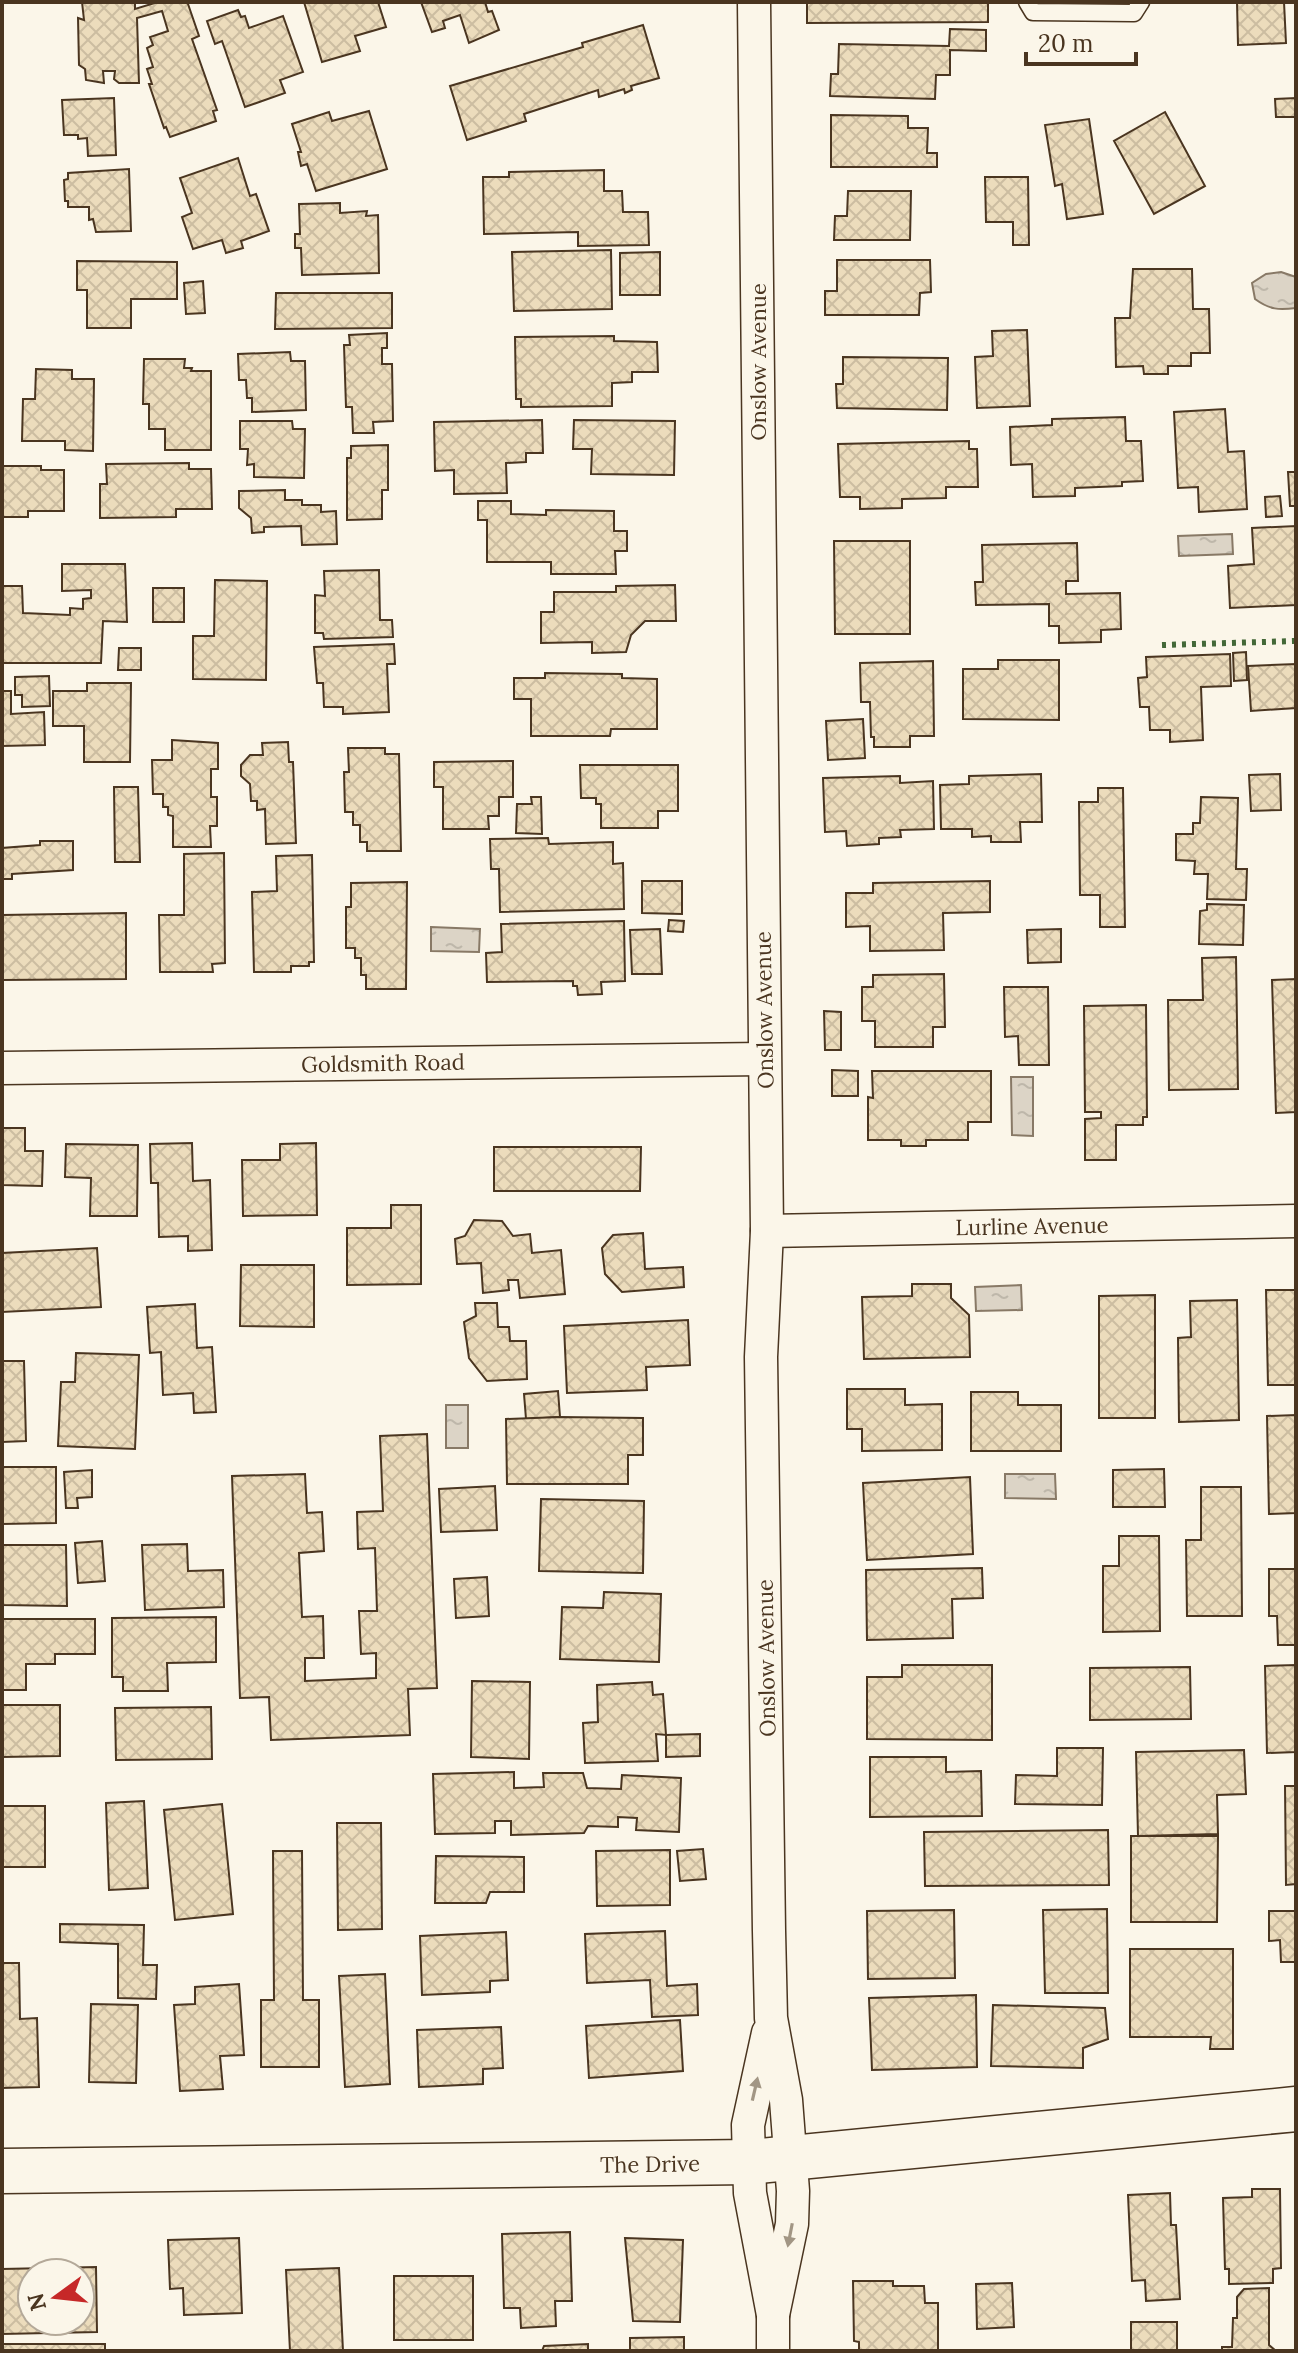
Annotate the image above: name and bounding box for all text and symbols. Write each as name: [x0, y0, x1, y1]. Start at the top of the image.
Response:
scale bar: [1026, 16, 1136, 66]
text: 20 m: [1038, 28, 1094, 59]
street label: Onslow Avenue: [744, 283, 772, 441]
street label: Onslow Avenue: [749, 931, 779, 1089]
street label: Goldsmith Road: [301, 1048, 465, 1078]
street label: Lurline Avenue: [955, 1211, 1109, 1241]
street label: Onslow Avenue: [751, 1579, 781, 1737]
one-way arrow: [749, 2077, 762, 2102]
street label: The Drive: [600, 2149, 700, 2179]
one-way arrow: [783, 2223, 795, 2248]
north arrow: [16, 2257, 96, 2337]
text: N: [21, 2290, 52, 2314]

